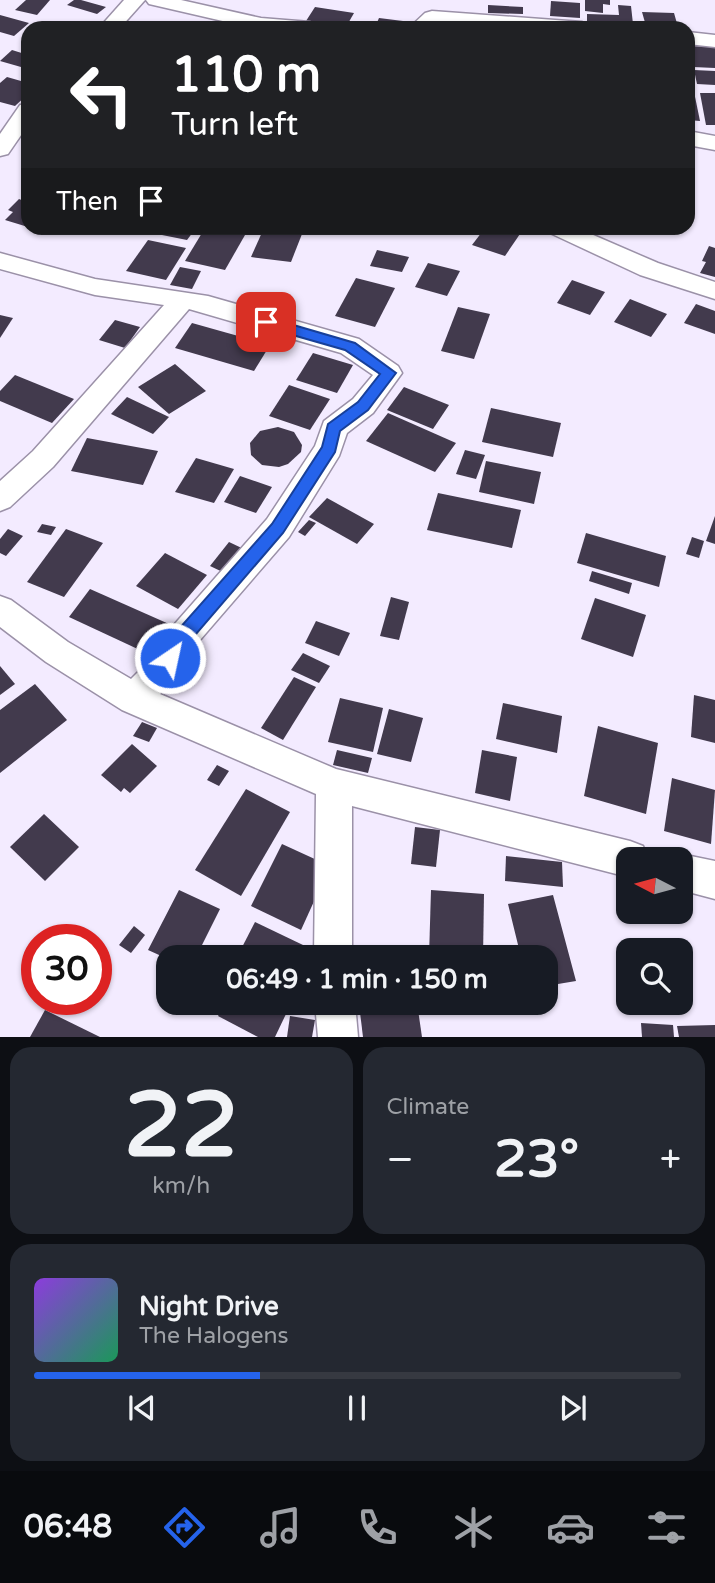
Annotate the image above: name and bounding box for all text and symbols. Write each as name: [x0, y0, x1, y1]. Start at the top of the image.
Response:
text: 110 m: [171, 46, 321, 105]
icon: left: [56, 49, 147, 140]
text: Turn left: [171, 106, 298, 144]
icon: arrive: [132, 182, 170, 220]
text: Then: [56, 186, 118, 217]
pin: [236, 292, 296, 352]
icon: arrive: [247, 303, 285, 341]
position arrow: [133, 621, 207, 695]
north arrow: [616, 847, 693, 924]
map controls: [616, 847, 693, 1015]
speed limit sign: 30: [21, 924, 112, 1015]
button: search: [616, 938, 693, 1015]
text: 06:49 · 1 min · 150 m: [226, 964, 488, 995]
text: 22: [124, 1071, 238, 1181]
text: Climate: [387, 1093, 469, 1121]
text: 23°: [494, 1128, 579, 1191]
text: −: [387, 1137, 414, 1183]
text: +: [660, 1137, 681, 1183]
text: km/h: [152, 1172, 210, 1200]
text: Night Drive: [139, 1291, 279, 1322]
text: The Halogens: [139, 1322, 288, 1350]
icon: previous: [123, 1389, 161, 1427]
icon: pause: [338, 1389, 376, 1427]
icon: next: [554, 1389, 592, 1427]
icon: directions: [160, 1503, 209, 1552]
icon: music: [256, 1503, 305, 1552]
icon: phone: [353, 1503, 402, 1552]
icon: climate: [449, 1503, 498, 1552]
icon: car: [546, 1503, 595, 1552]
icon: filters: [642, 1503, 691, 1552]
text: 06:48: [24, 1508, 112, 1546]

